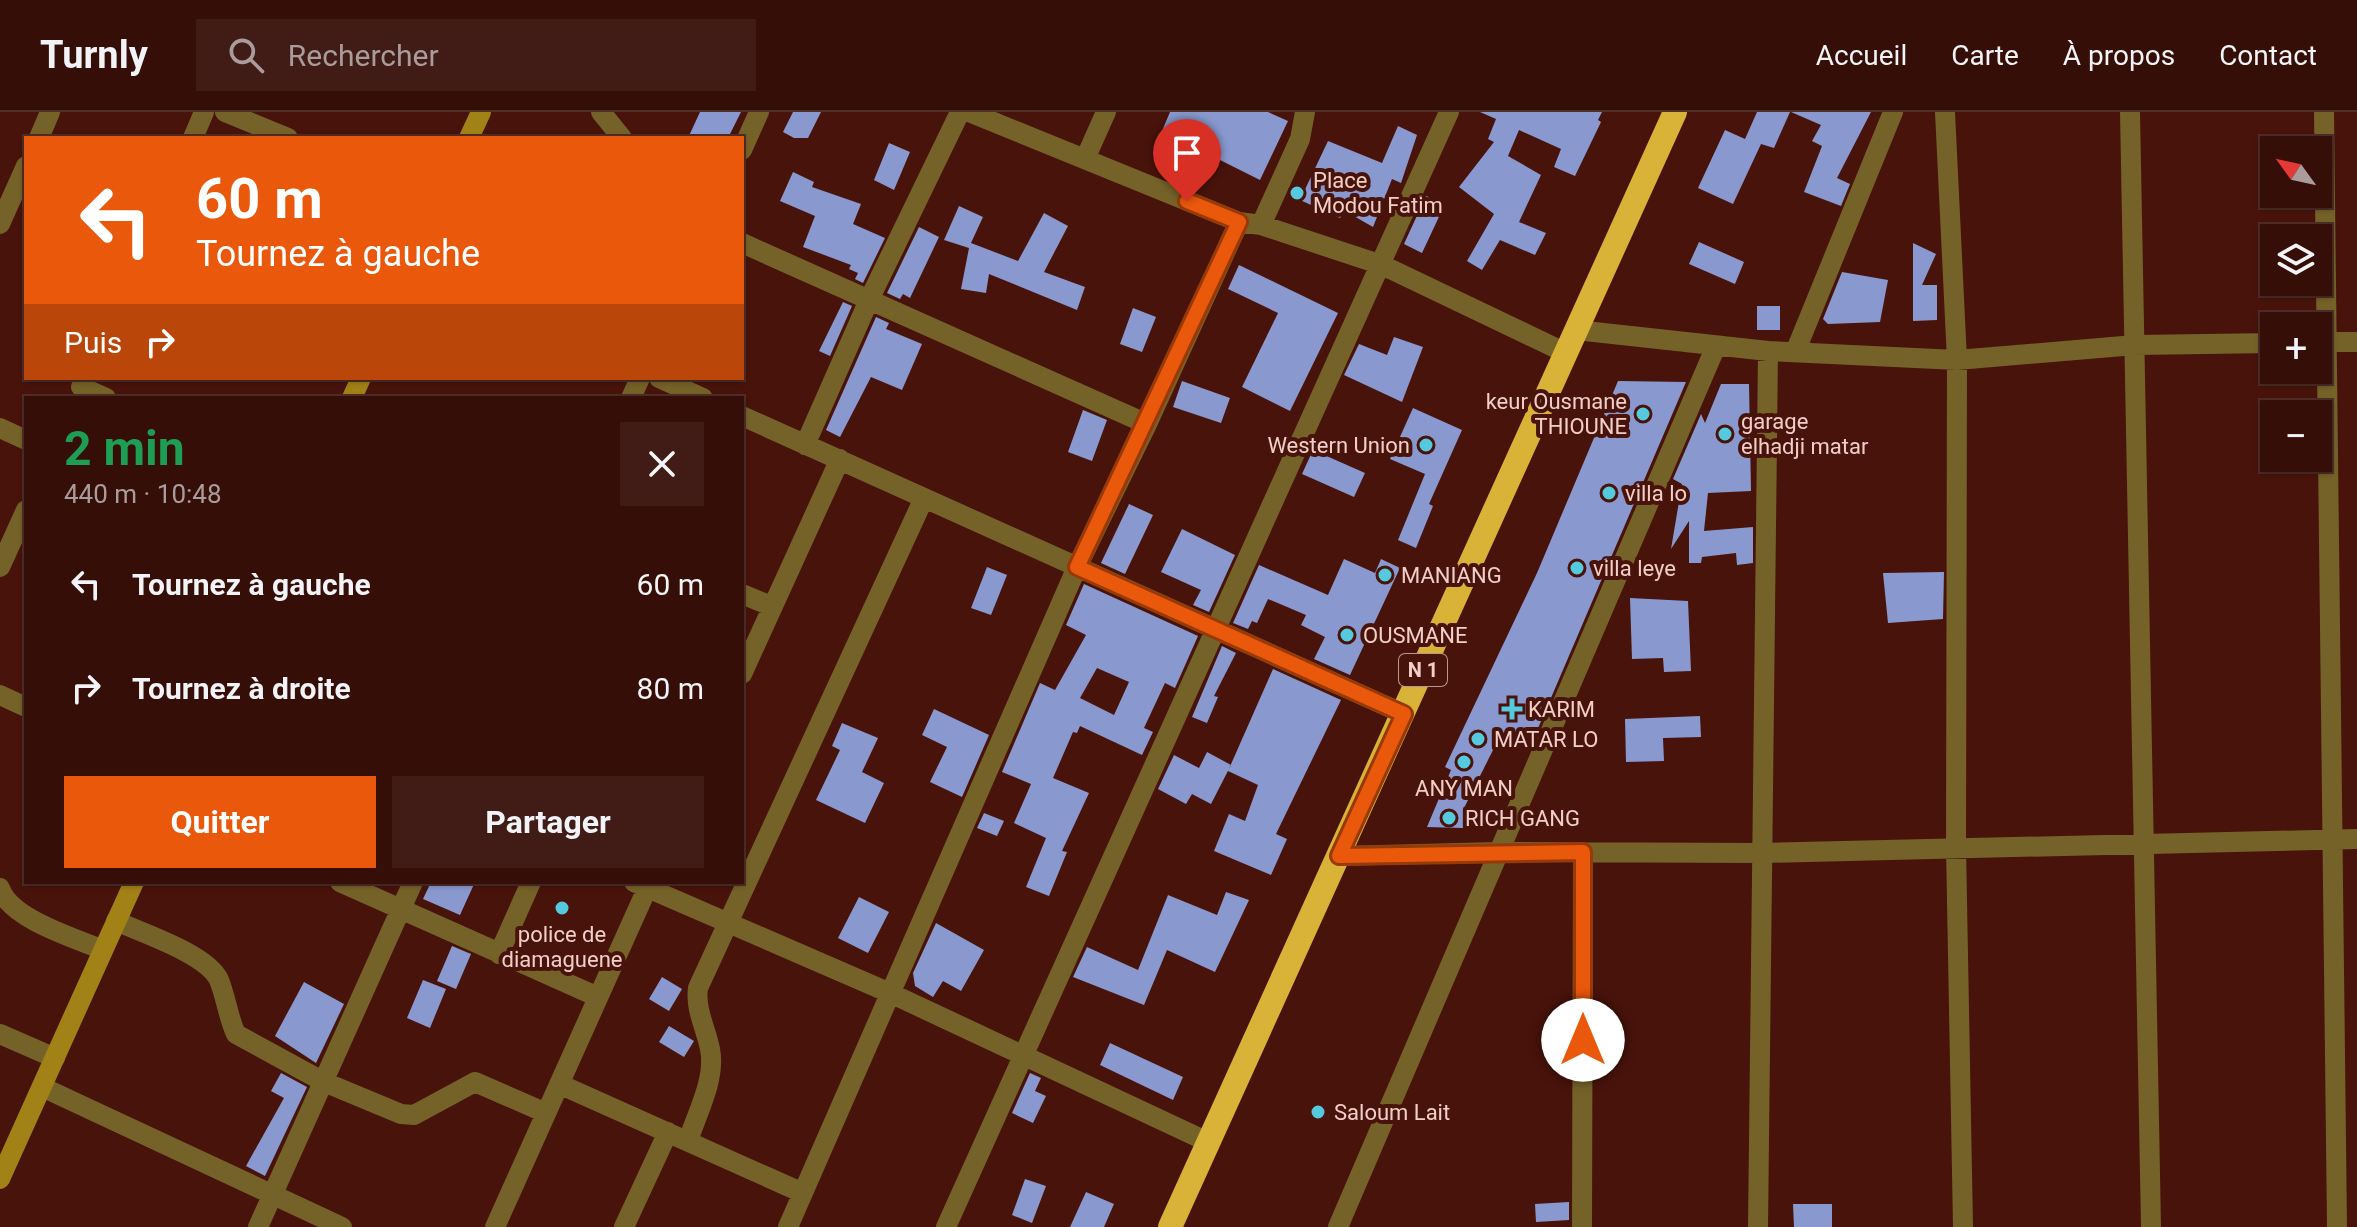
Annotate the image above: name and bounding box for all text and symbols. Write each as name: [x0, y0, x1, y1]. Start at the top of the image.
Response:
search box: [196, 19, 756, 91]
text: Turnly: [40, 33, 148, 77]
icon: search: [224, 33, 268, 77]
text: Rechercher: [288, 38, 439, 73]
text: Accueil: [1816, 39, 1907, 72]
text: Carte: [1951, 39, 2019, 72]
text: À propos: [2063, 39, 2175, 72]
text: Contact: [2219, 39, 2317, 72]
pin: [1153, 119, 1221, 201]
icon: arrive: [1165, 131, 1209, 175]
north arrow: [2260, 136, 2332, 208]
map controls: [2260, 136, 2332, 472]
text: 60 m: [196, 166, 323, 232]
icon: left: [64, 168, 168, 272]
place label: Place Modou Fatim: [1313, 168, 1443, 218]
marker: Place Modou Fatim: [1288, 184, 1306, 202]
button: layers: [2260, 224, 2332, 296]
text: Tournez à gauche: [196, 233, 480, 275]
button: +: [2260, 312, 2332, 384]
icon: right: [138, 320, 182, 364]
text: Puis: [64, 325, 122, 360]
place label: keur Ousmane THIOUNE: [1486, 389, 1627, 439]
button: −: [2260, 400, 2332, 472]
marker: keur Ousmane THIOUNE: [1634, 405, 1652, 423]
place label: garage elhadji matar: [1741, 409, 1869, 459]
text: 2 min: [64, 420, 185, 477]
button: close: [620, 422, 704, 506]
marker: garage elhadji matar: [1716, 425, 1734, 443]
place label: Western Union: [1267, 433, 1410, 458]
marker: Western Union: [1417, 436, 1435, 454]
text: 440 m · 10:48: [64, 479, 222, 509]
place label: villa lo: [1625, 481, 1687, 506]
marker: villa lo: [1600, 484, 1618, 502]
place label: villa leye: [1593, 556, 1676, 581]
marker: villa leye: [1568, 559, 1586, 577]
icon: left: [64, 562, 108, 606]
place label: MANIANG: [1401, 563, 1502, 588]
marker: MANIANG: [1376, 566, 1394, 584]
text: Tournez à gauche: [132, 567, 371, 602]
text: 60 m: [637, 567, 704, 602]
place label: OUSMANE: [1363, 623, 1467, 648]
marker: OUSMANE: [1338, 626, 1356, 644]
road number: N 1: [1399, 654, 1447, 686]
icon: right: [64, 666, 108, 710]
text: Tournez à droite: [132, 671, 351, 706]
text: 80 m: [637, 671, 704, 706]
place label: KARIM: [1528, 697, 1595, 722]
marker: KARIM: [1503, 700, 1521, 718]
place label: MATAR LO: [1494, 727, 1598, 752]
marker: MATAR LO: [1469, 730, 1487, 748]
marker: ANY MAN: [1455, 753, 1473, 771]
button: Quitter: [64, 776, 376, 868]
button: Partager: [392, 776, 704, 868]
place label: ANY MAN: [1415, 776, 1513, 801]
place label: RICH GANG: [1465, 806, 1580, 831]
marker: RICH GANG: [1440, 809, 1458, 827]
marker: police de diamaguene: [553, 899, 571, 917]
place label: police de diamaguene: [502, 922, 622, 972]
position arrow: [1541, 998, 1625, 1082]
place label: Saloum Lait: [1334, 1100, 1450, 1125]
marker: Saloum Lait: [1309, 1103, 1327, 1121]

